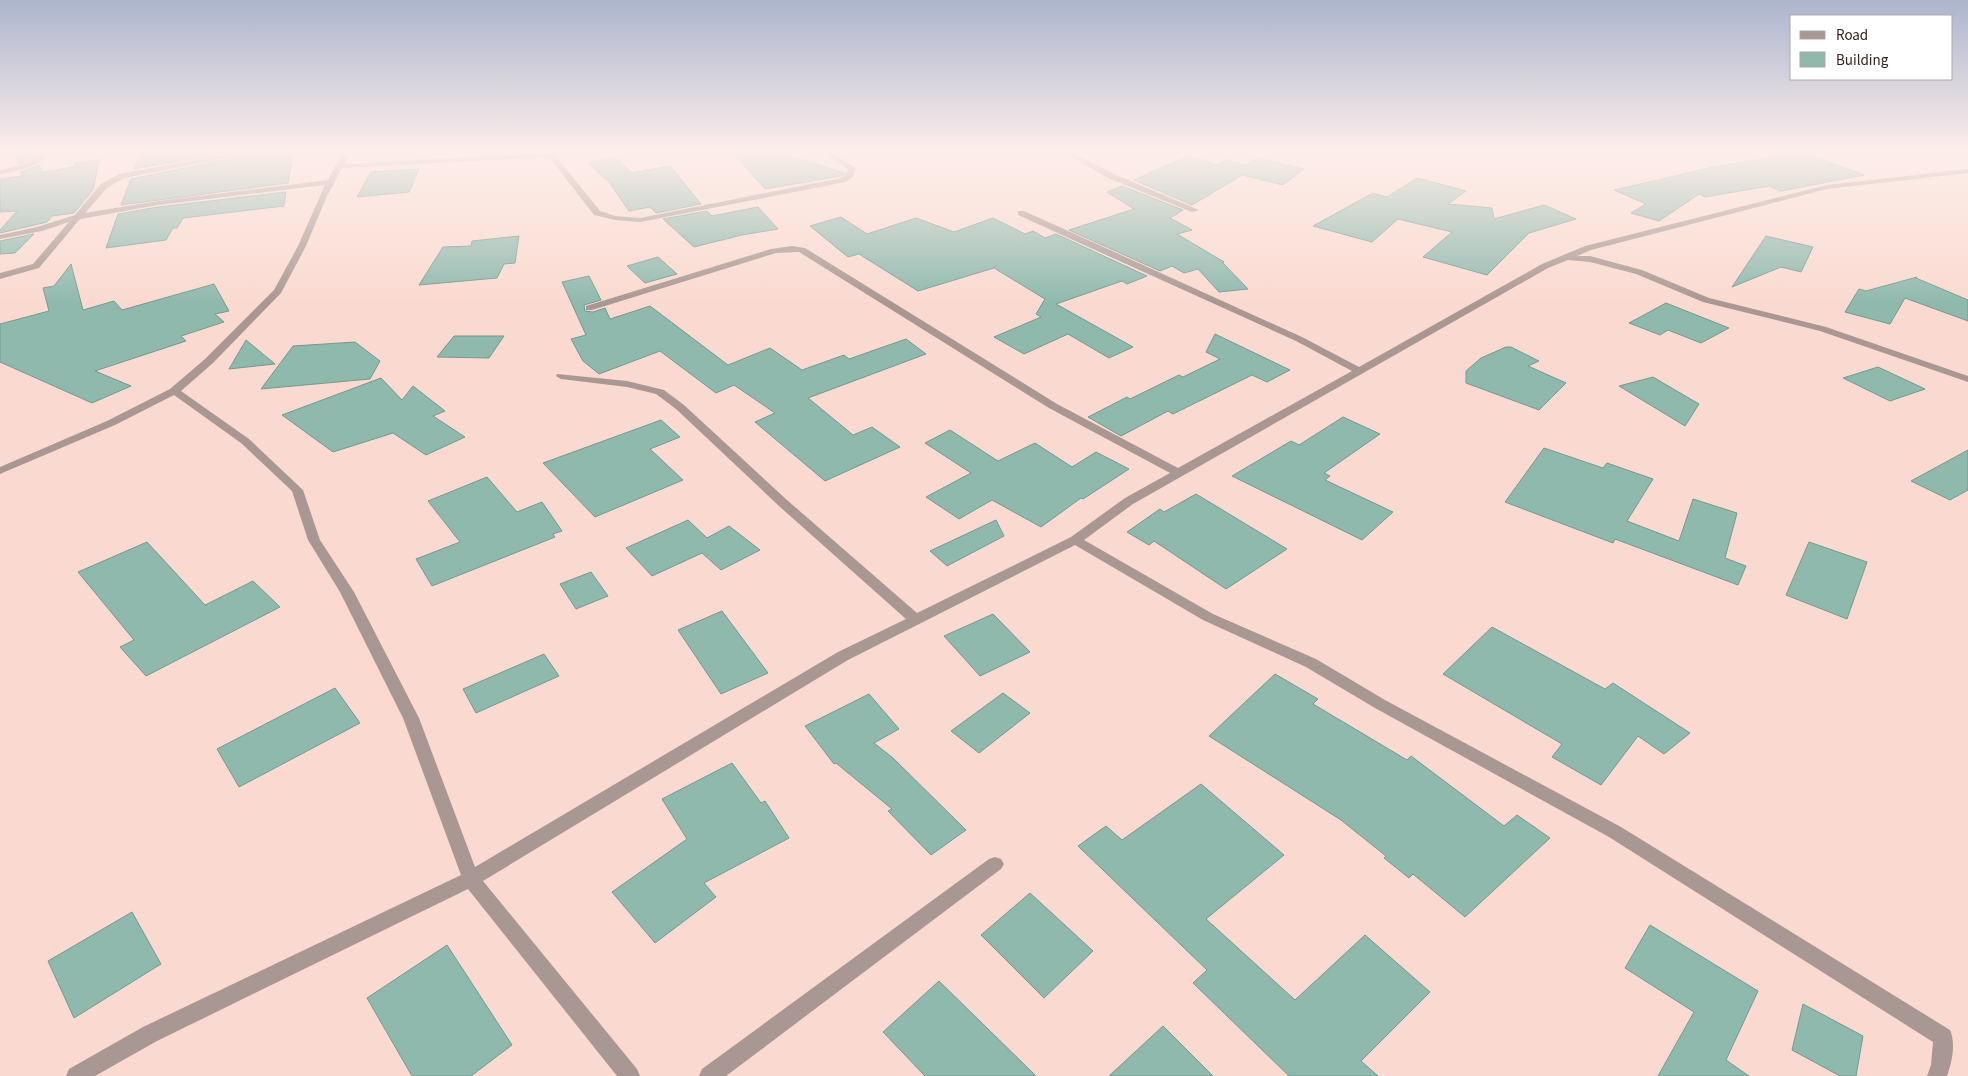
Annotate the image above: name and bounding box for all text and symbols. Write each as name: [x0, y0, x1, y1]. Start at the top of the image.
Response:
legend: [1790, 15, 1953, 80]
text: Road: [1836, 25, 1868, 46]
text: Building: [1836, 50, 1889, 71]

